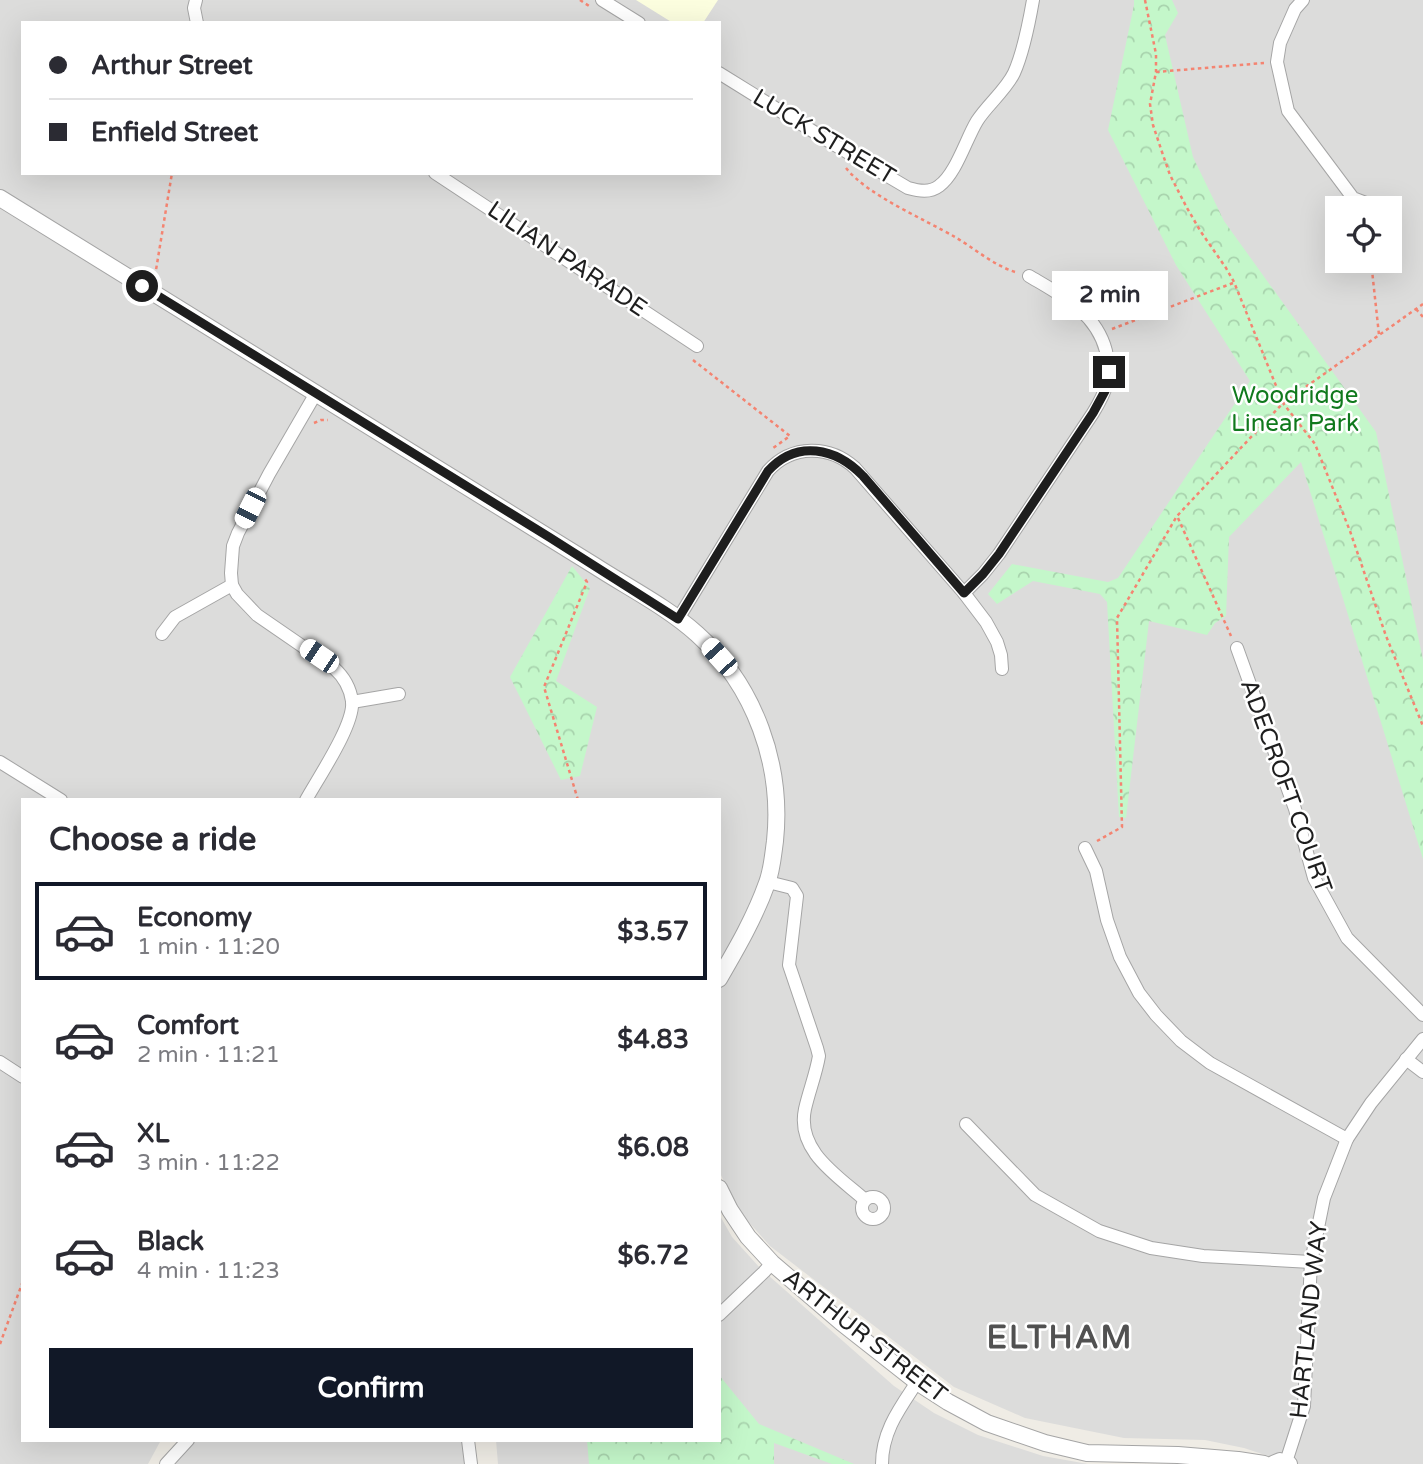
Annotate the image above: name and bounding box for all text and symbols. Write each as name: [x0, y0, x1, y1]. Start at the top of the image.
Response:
text: Arthur Street: [91, 50, 253, 81]
street label: LUCK STREET: [747, 83, 901, 191]
text: Enfield Street: [91, 117, 258, 148]
street label: LILIAN PARADE: [482, 195, 652, 323]
map controls: [1325, 196, 1402, 273]
button: locate: [1325, 196, 1402, 273]
route start: [126, 270, 158, 302]
callout: 2 min: [1051, 270, 1167, 320]
text: 2 min: [1079, 281, 1141, 309]
route end: [1093, 356, 1125, 388]
park label: Woodridge Linear Park: [1231, 381, 1359, 438]
car: [232, 485, 269, 531]
car: [698, 634, 741, 680]
car: [296, 636, 343, 676]
street label: ADECROFT COURT: [1234, 675, 1338, 897]
text: Choose a ride: [49, 821, 256, 859]
icon: car: [53, 900, 116, 963]
text: Economy: [137, 902, 252, 933]
text: $3.57: [617, 916, 689, 947]
text: 1 min · 11:20: [137, 933, 280, 961]
icon: car: [53, 1008, 116, 1071]
text: Comfort: [137, 1010, 239, 1041]
text: $4.83: [617, 1024, 689, 1055]
text: 2 min · 11:21: [137, 1041, 280, 1069]
icon: car: [53, 1116, 116, 1179]
text: XL: [137, 1118, 169, 1149]
text: $6.08: [617, 1132, 689, 1163]
text: 3 min · 11:22: [137, 1149, 280, 1177]
street label: HARTLAND WAY: [1284, 1220, 1334, 1420]
icon: car: [53, 1224, 116, 1287]
text: Black: [137, 1226, 204, 1257]
text: $6.72: [617, 1240, 689, 1271]
text: 4 min · 11:23: [137, 1257, 280, 1285]
street label: ARTHUR STREET: [777, 1263, 953, 1409]
district label: ELTHAM: [986, 1319, 1134, 1357]
button: Confirm: [49, 1348, 693, 1428]

